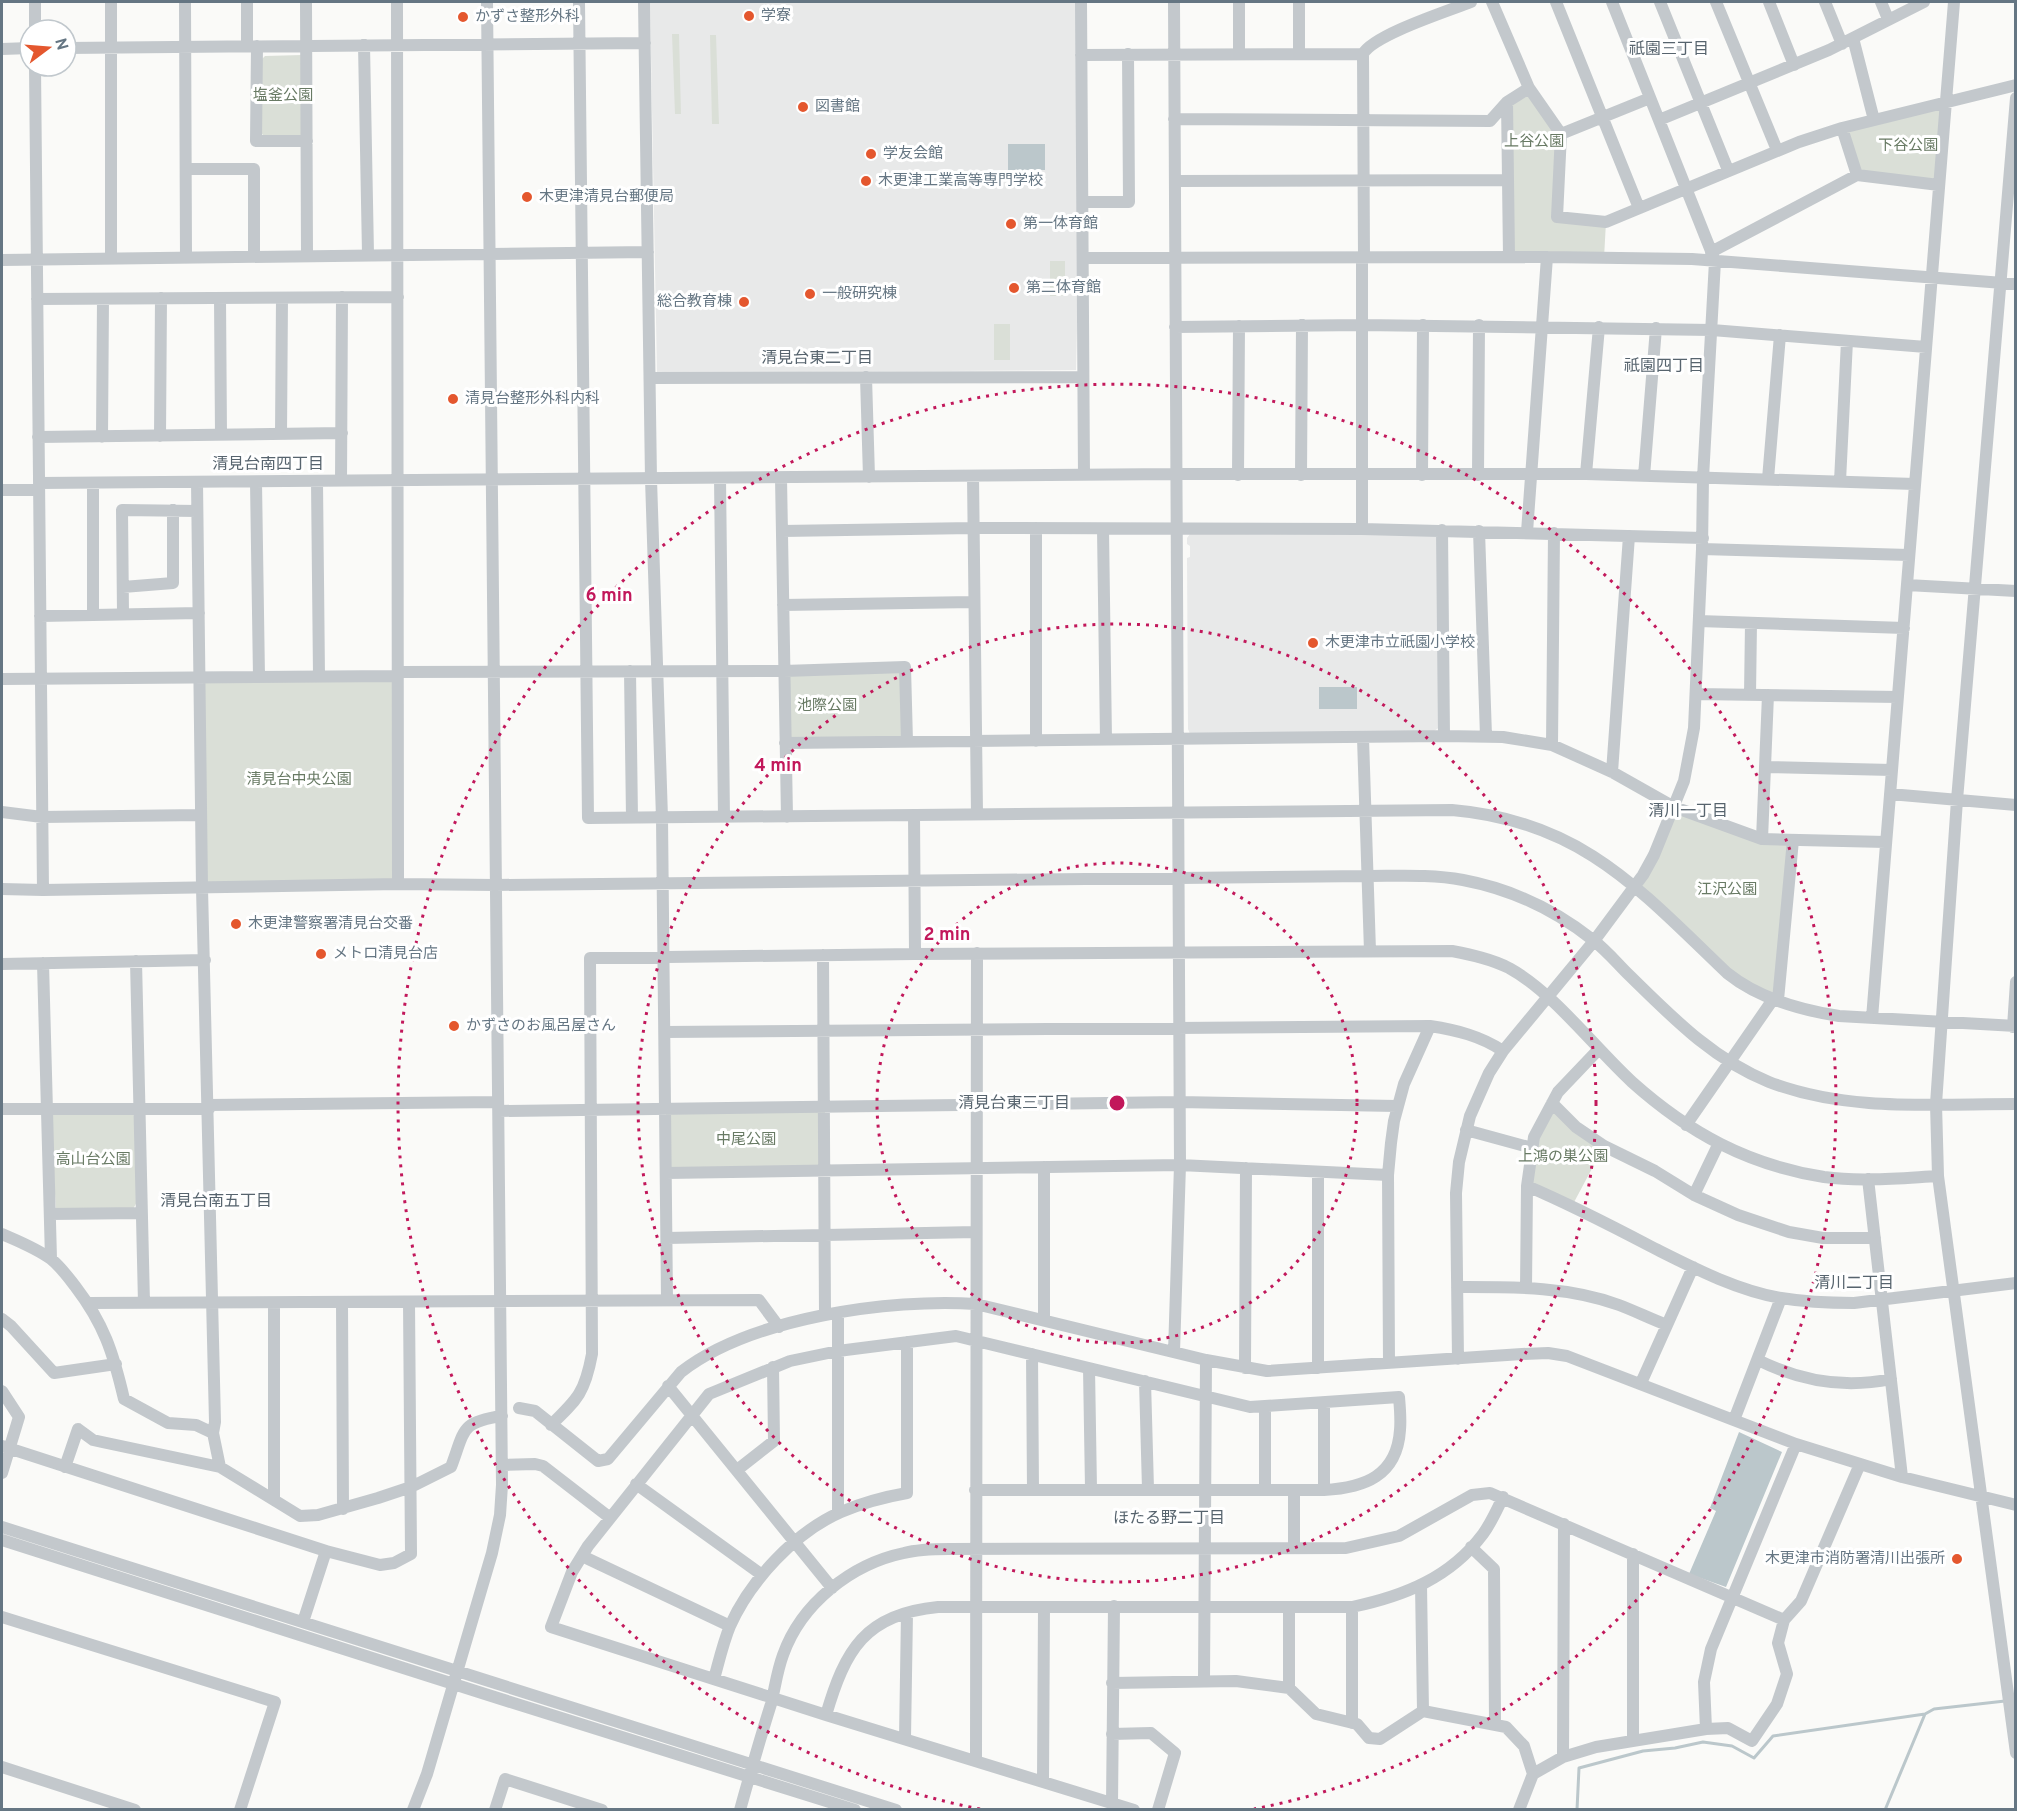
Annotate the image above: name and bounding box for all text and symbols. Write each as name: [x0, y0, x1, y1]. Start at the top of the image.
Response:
place label: 学寮: [761, 7, 791, 26]
place label: かずさ整形外科: [475, 8, 580, 27]
marker: 学寮: [742, 9, 756, 23]
marker: かずさ整形外科: [456, 10, 470, 24]
north arrow: [18, 18, 78, 78]
text: N: [49, 36, 72, 53]
district label: 祇園三丁目: [1629, 40, 1709, 60]
park label: 塩釜公園: [253, 86, 313, 106]
place label: 図書館: [815, 98, 860, 117]
marker: 図書館: [796, 100, 810, 114]
park label: 上谷公園: [1504, 133, 1564, 152]
park label: 下谷公園: [1878, 137, 1938, 156]
place label: 学友会館: [883, 145, 943, 164]
marker: 学友会館: [864, 147, 878, 161]
place label: 木更津工業高等専門学校: [878, 172, 1043, 191]
marker: 木更津工業高等専門学校: [859, 174, 873, 188]
place label: 木更津清見台郵便局: [539, 188, 674, 207]
marker: 木更津清見台郵便局: [520, 190, 534, 204]
place label: 第一体育館: [1023, 215, 1098, 234]
marker: 第一体育館: [1004, 217, 1018, 231]
place label: 第二体育館: [1026, 279, 1101, 298]
marker: 第二体育館: [1007, 281, 1021, 295]
place label: 一般研究棟: [822, 284, 897, 304]
marker: 一般研究棟: [803, 287, 817, 301]
place label: 総合教育棟: [657, 292, 732, 312]
marker: 総合教育棟: [737, 295, 751, 309]
district label: 清見台東二丁目: [761, 349, 873, 369]
district label: 祇園四丁目: [1624, 357, 1704, 377]
place label: 清見台整形外科内科: [465, 390, 600, 409]
marker: 清見台整形外科内科: [446, 392, 460, 406]
district label: 清見台南四丁目: [212, 455, 324, 475]
text: 6 min: [585, 585, 633, 608]
place label: 木更津市立祇園小学校: [1325, 634, 1475, 653]
marker: 木更津市立祇園小学校: [1306, 636, 1320, 650]
park label: 池際公園: [797, 697, 857, 716]
text: 4 min: [754, 755, 802, 778]
park label: 清見台中央公園: [246, 771, 352, 790]
district label: 清川一丁目: [1648, 802, 1728, 822]
park label: 江沢公園: [1697, 881, 1757, 900]
place label: 木更津警察署清見台交番: [248, 915, 413, 934]
marker: 木更津警察署清見台交番: [229, 917, 243, 931]
text: 2 min: [923, 924, 971, 947]
place label: メトロ清見台店: [333, 945, 438, 964]
marker: メトロ清見台店: [314, 947, 328, 961]
place label: かずさのお風呂屋さん: [466, 1017, 616, 1036]
marker: かずさのお風呂屋さん: [447, 1019, 461, 1033]
centre of rings: [1107, 1093, 1127, 1113]
district label: 清見台東三丁目: [958, 1094, 1070, 1114]
park label: 中尾公園: [716, 1131, 776, 1150]
park label: 上鴻の巣公園: [1518, 1148, 1608, 1167]
park label: 高山台公園: [55, 1151, 131, 1170]
district label: 清見台南五丁目: [160, 1192, 272, 1212]
district label: 清川二丁目: [1814, 1274, 1894, 1294]
district label: ほたる野二丁目: [1113, 1509, 1225, 1529]
place label: 木更津市消防署清川出張所: [1765, 1550, 1945, 1569]
marker: 木更津市消防署清川出張所: [1950, 1552, 1964, 1566]

